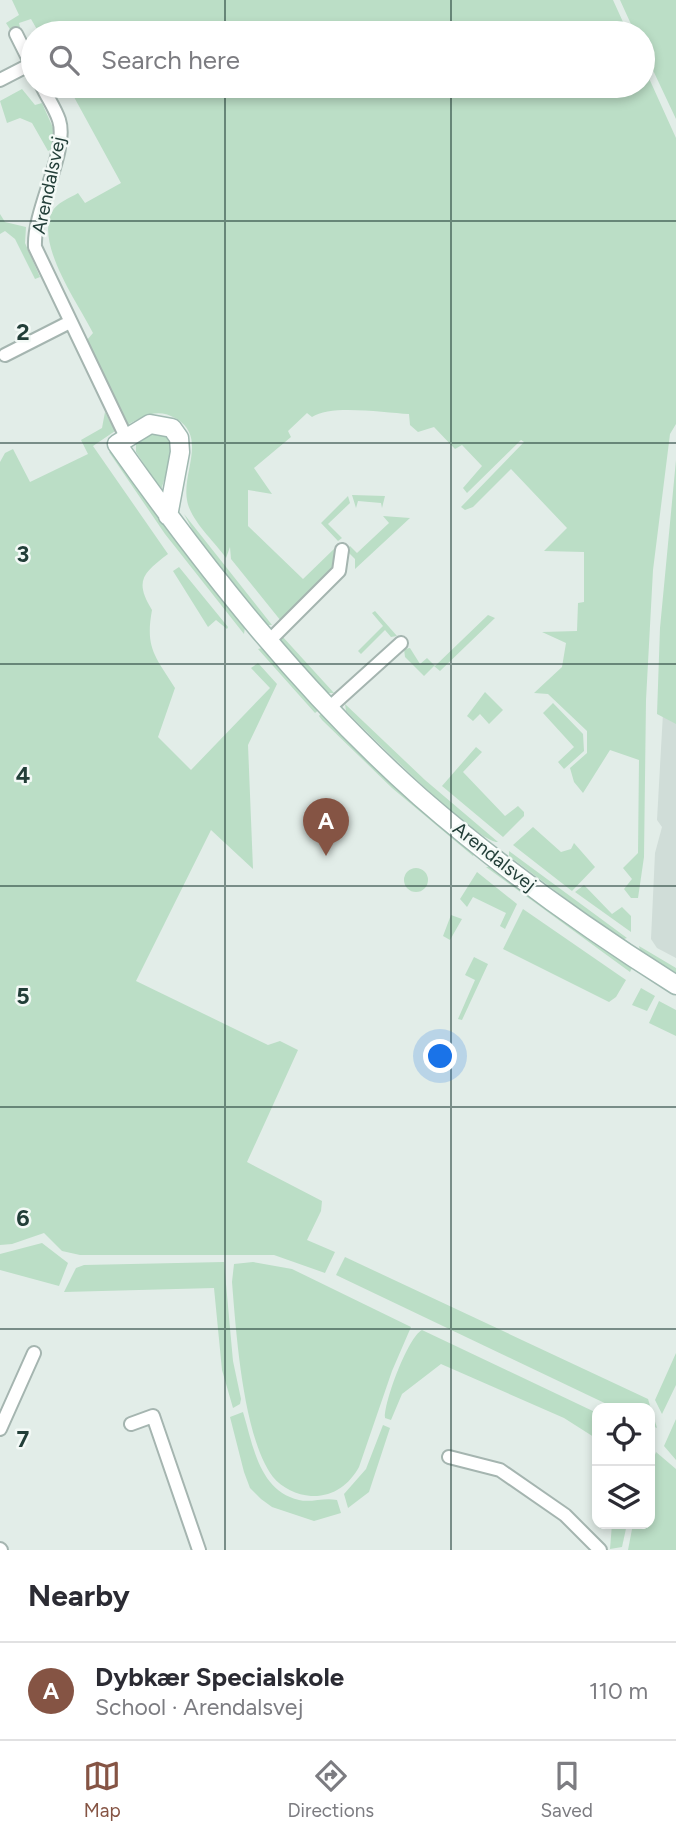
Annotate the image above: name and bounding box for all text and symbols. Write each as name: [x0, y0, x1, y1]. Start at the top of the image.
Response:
search box: [21, 21, 655, 98]
icon: search: [45, 41, 83, 79]
text: Search here: [101, 44, 240, 76]
street label: Arendalsvej: [27, 134, 70, 236]
text: 2: [16, 318, 30, 346]
text: 3: [17, 540, 29, 568]
text: 4: [16, 761, 30, 789]
pin: A: [303, 798, 349, 856]
street label: Arendalsvej: [449, 817, 541, 896]
text: 5: [16, 982, 30, 1010]
your location: [423, 1039, 457, 1073]
text: 6: [16, 1204, 30, 1232]
map controls: [592, 1403, 655, 1529]
button: locate: [592, 1403, 655, 1466]
text: 7: [17, 1425, 30, 1453]
button: layers: [592, 1466, 655, 1529]
text: Nearby: [28, 1577, 130, 1614]
text: Dybkær Specialskole: [95, 1661, 344, 1693]
text: A: [43, 1677, 59, 1705]
text: 110 m: [589, 1677, 648, 1705]
text: School · Arendalsvej: [95, 1693, 304, 1721]
tab: Map: [83, 1757, 121, 1822]
tab: Directions: [287, 1757, 374, 1822]
tab: Saved: [540, 1757, 593, 1822]

